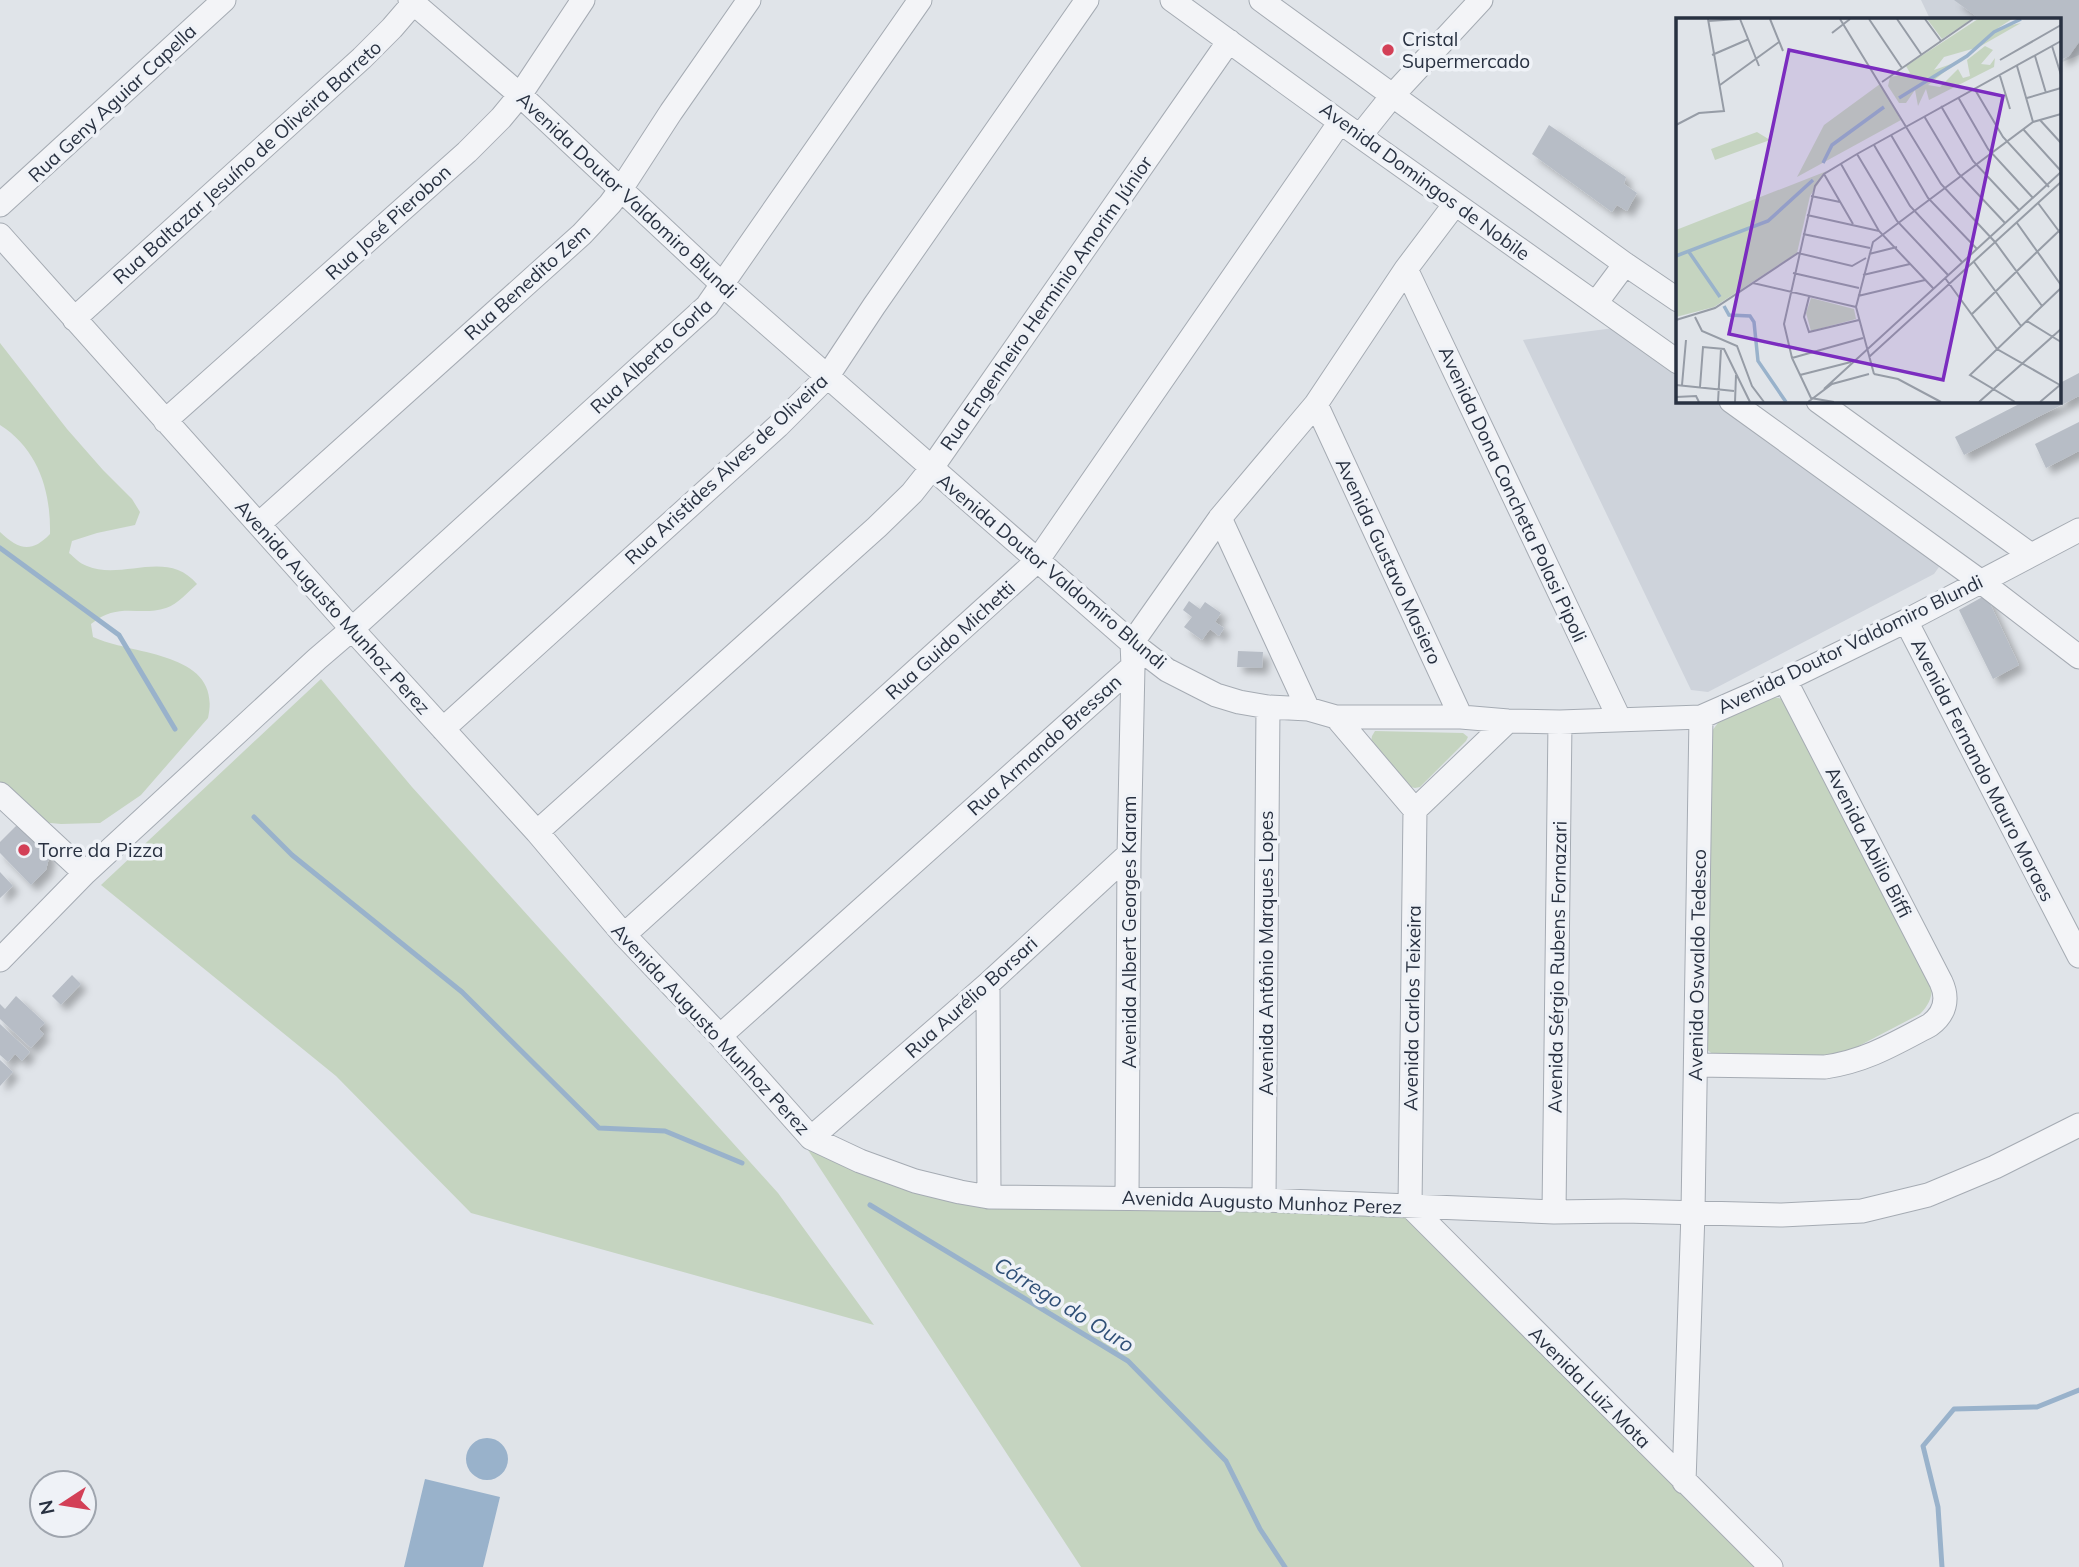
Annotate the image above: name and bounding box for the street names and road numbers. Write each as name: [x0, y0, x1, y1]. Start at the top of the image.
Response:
street label: Rua Geny Aguiar Capella: [23, 19, 201, 187]
street label: Rua Baltazar Jesuíno de Oliveira Barreto: [108, 35, 386, 289]
street label: Avenida Doutor Valdomiro Blundi: [512, 87, 742, 303]
street label: Avenida Domingos de Nobile: [1315, 97, 1535, 265]
street label: Rua Engenheiro Herminio Amorim Júnior: [935, 151, 1157, 455]
street label: Rua José Pierobon: [320, 159, 456, 285]
street label: Rua Benedito Zem: [459, 219, 595, 345]
street label: Rua Alberto Gorla: [585, 293, 717, 419]
street label: Avenida Dona Concheta Polasi Pipoli: [1434, 342, 1592, 646]
street label: Rua Aristides Alves de Oliveira: [619, 368, 833, 570]
street label: Avenida Gustavo Masiero: [1331, 454, 1447, 668]
street label: Avenida Doutor Valdomiro Blundi: [932, 468, 1172, 674]
street label: Avenida Augusto Munhoz Perez: [230, 495, 436, 719]
street label: Avenida Doutor Valdomiro Blundi: [1714, 569, 1986, 719]
street label: Rua Guido Michetti: [880, 575, 1020, 705]
street label: Avenida Fernando Mauro Moraes: [1906, 634, 2060, 906]
street label: Rua Armando Bressan: [962, 669, 1126, 821]
street label: Avenida Abilio Biffi: [1821, 762, 1917, 922]
street label: Avenida Albert Georges Karam: [1117, 796, 1141, 1068]
street label: Avenida Antônio Marques Lopes: [1254, 811, 1278, 1095]
street label: Avenida Sérgio Rubens Fornazari: [1542, 821, 1572, 1113]
street label: Avenida Oswaldo Tedesco: [1683, 849, 1711, 1081]
street label: Avenida Carlos Teixeira: [1398, 905, 1426, 1111]
street label: Avenida Augusto Munhoz Perez: [607, 918, 816, 1140]
street label: Rua Aurélio Borsari: [900, 931, 1042, 1063]
street label: Avenida Augusto Munhoz Perez: [1121, 1185, 1403, 1219]
street label: Avenida Luiz Mota: [1524, 1321, 1656, 1453]

